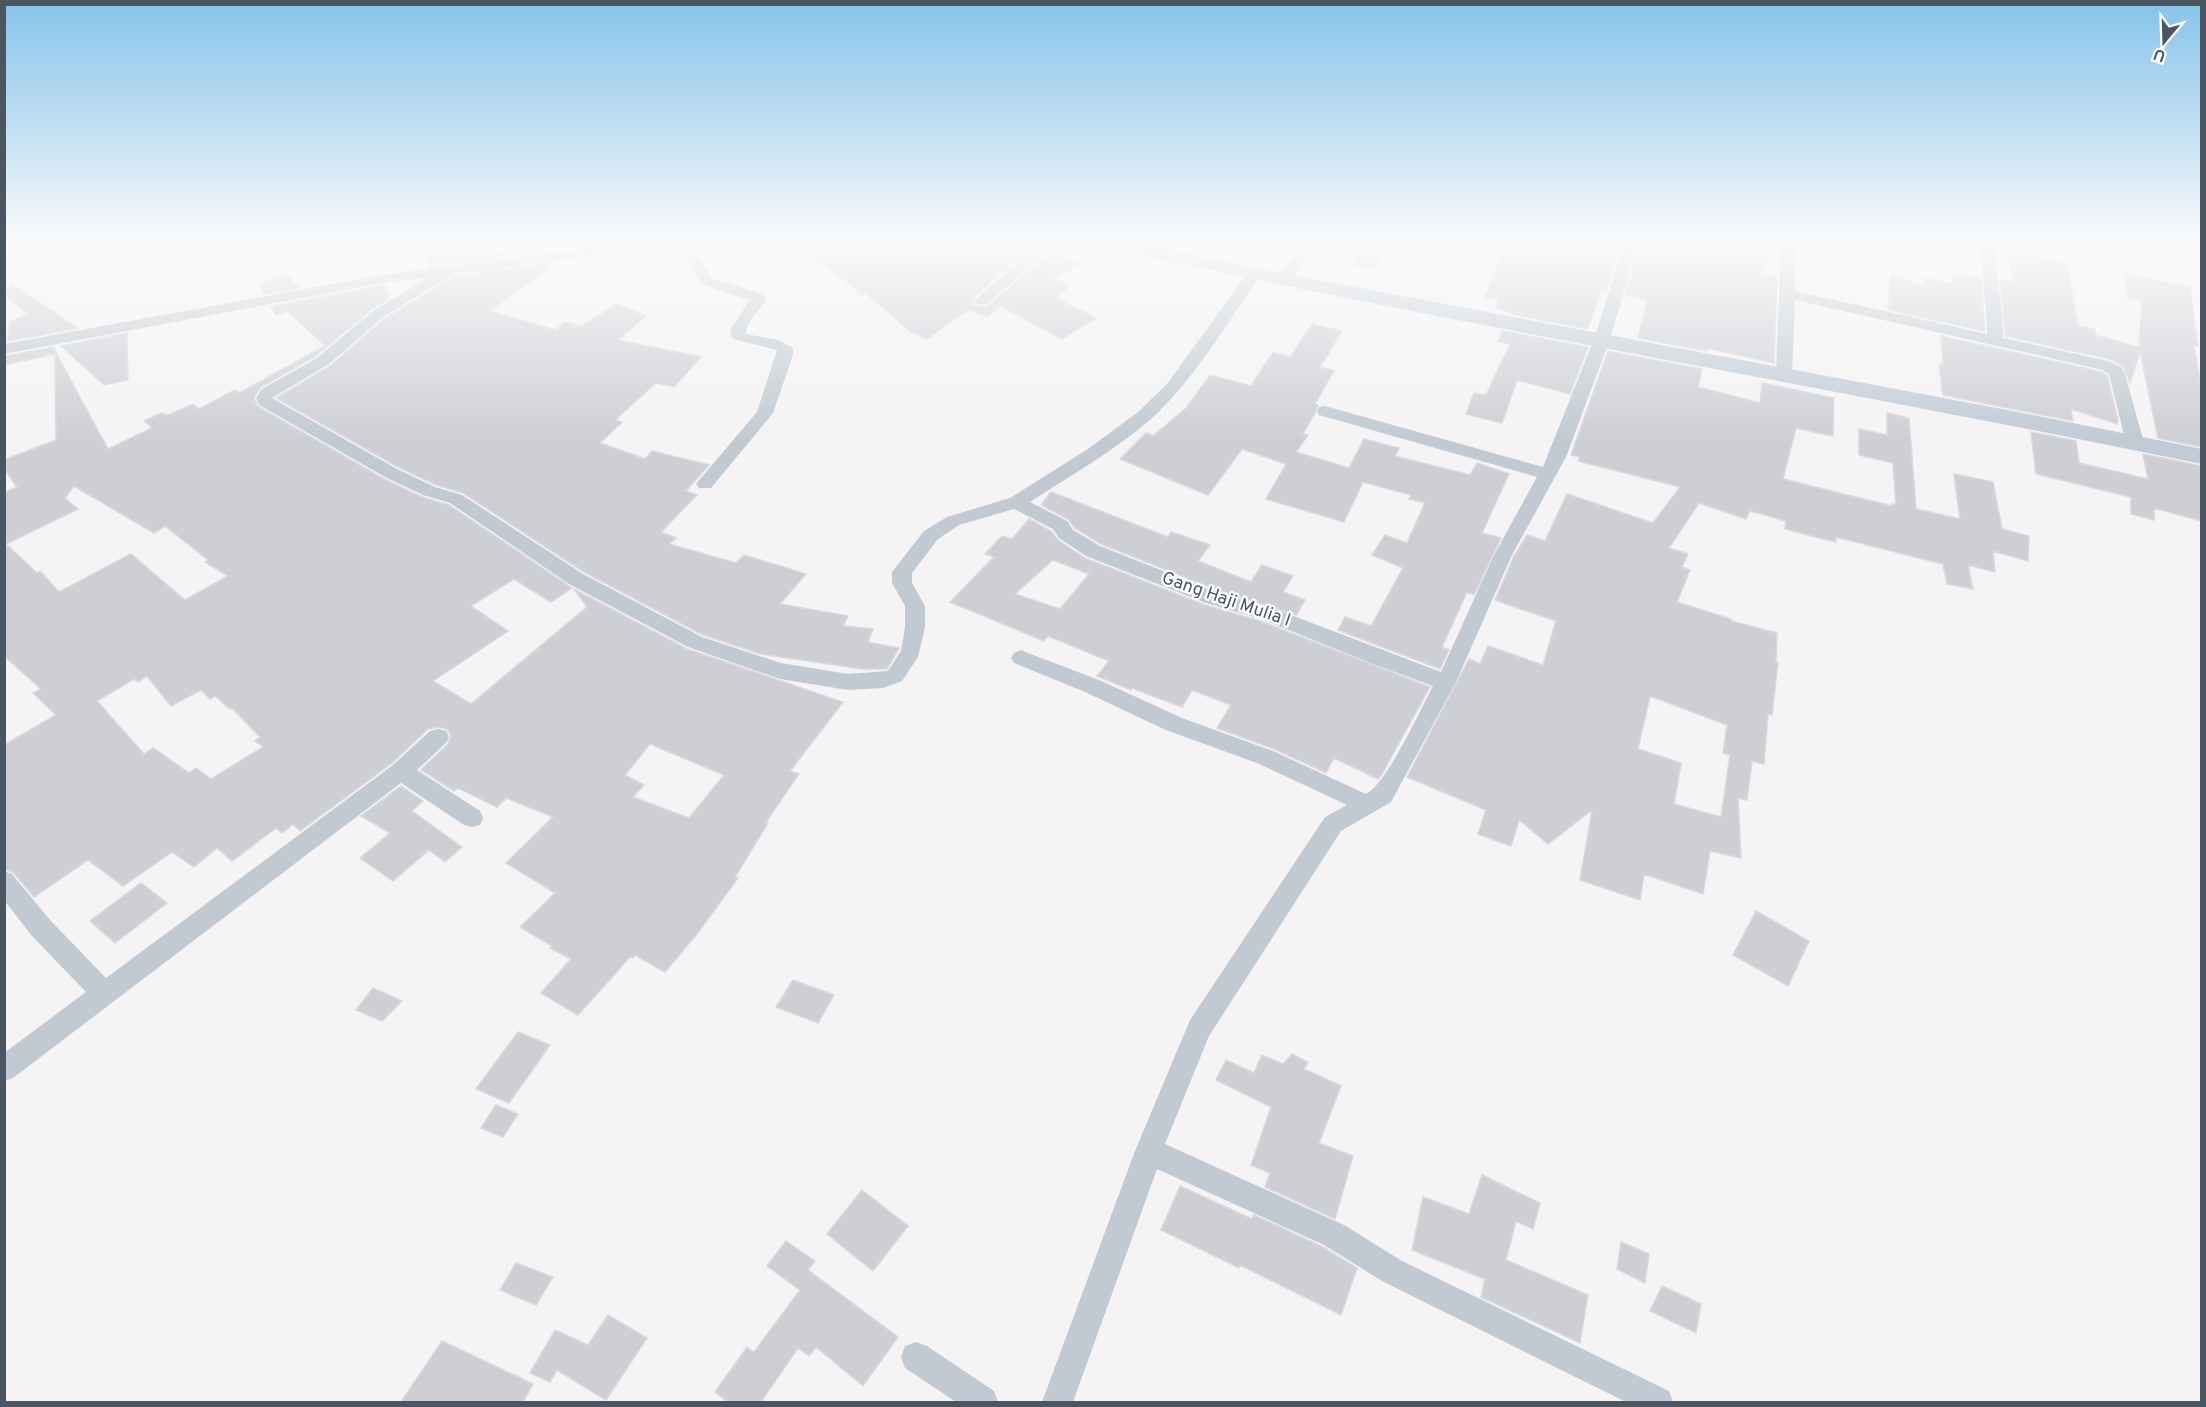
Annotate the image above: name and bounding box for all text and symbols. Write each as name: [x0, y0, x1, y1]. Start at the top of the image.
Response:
north arrow: [2134, 12, 2194, 72]
text: U: [2151, 43, 2168, 66]
street label: Gang Haji Mulia I: [1158, 567, 1294, 633]

